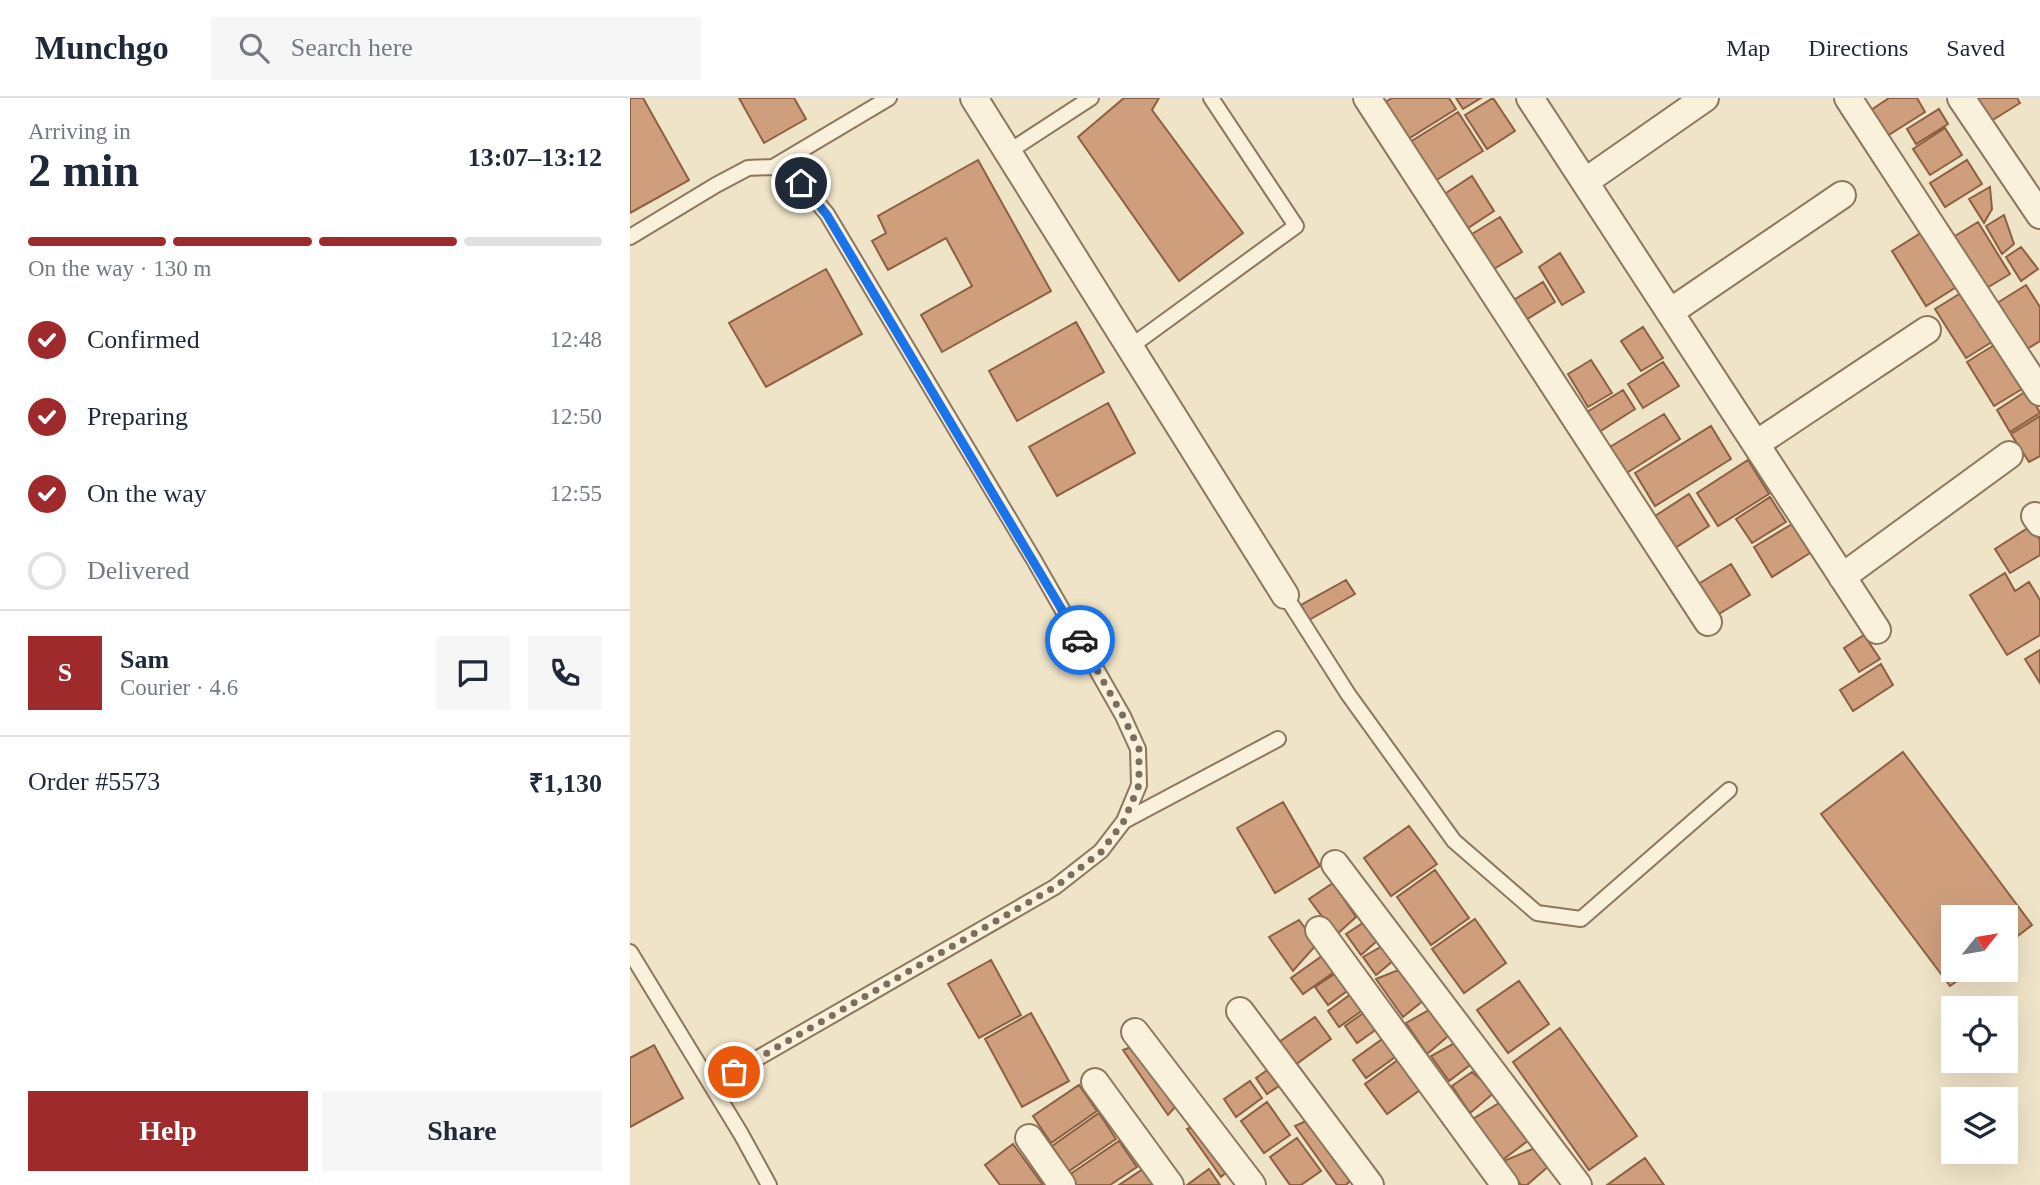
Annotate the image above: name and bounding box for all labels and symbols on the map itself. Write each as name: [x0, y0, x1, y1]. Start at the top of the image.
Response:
pin: [771, 153, 831, 213]
courier: [1045, 605, 1115, 675]
north arrow: [1941, 905, 2018, 982]
pin: [704, 1042, 764, 1102]

